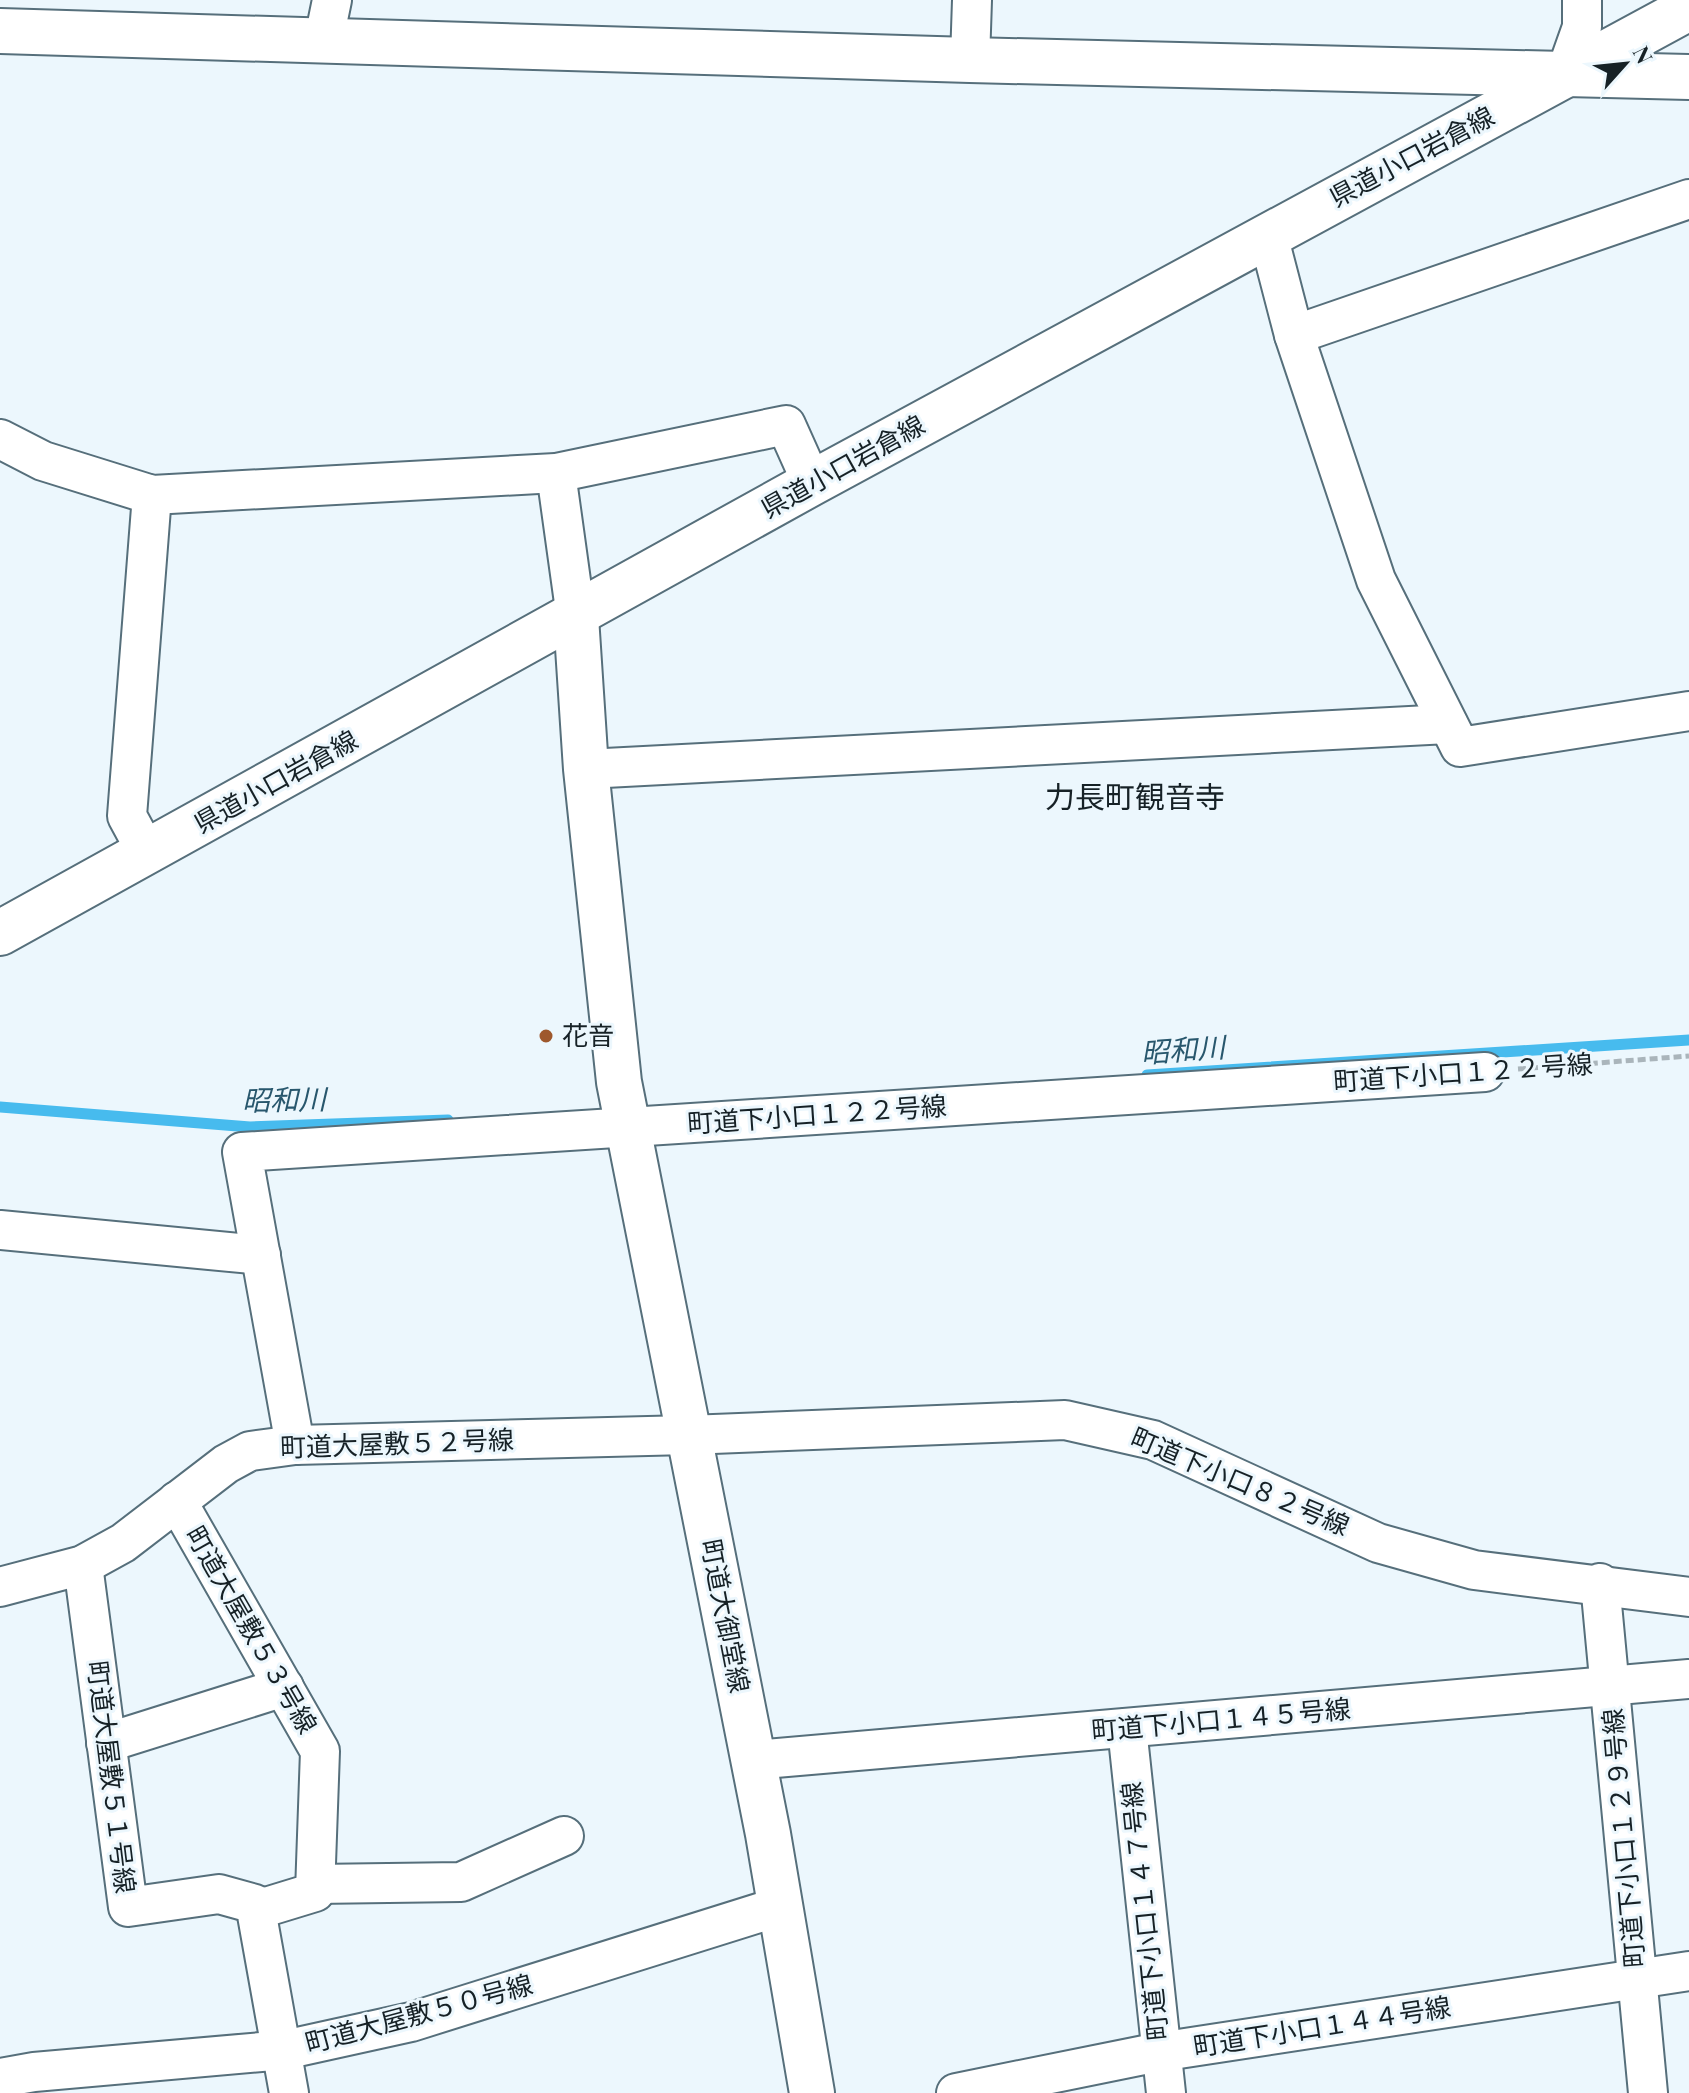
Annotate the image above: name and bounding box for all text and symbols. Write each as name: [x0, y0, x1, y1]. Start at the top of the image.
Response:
north arrow: [1585, 24, 1665, 104]
text: N: [1627, 41, 1661, 68]
street label: 県道小口岩倉線: [1323, 97, 1500, 214]
street label: 県道小口岩倉線: [754, 406, 930, 525]
street label: 県道小口岩倉線: [187, 721, 363, 840]
district label: 力長町観音寺: [1045, 776, 1225, 816]
place label: 花音: [562, 1017, 614, 1052]
marker: 花音: [537, 1027, 555, 1045]
water label: 昭和川: [1140, 1027, 1229, 1070]
street label: 町道下小口１２２号線: [1332, 1045, 1594, 1098]
water label: 昭和川: [242, 1079, 329, 1118]
street label: 町道下小口１２２号線: [686, 1087, 948, 1140]
street label: 町道下小口８２号線: [1126, 1419, 1355, 1542]
street label: 町道大屋敷５２号線: [279, 1421, 514, 1464]
street label: 町道大屋敷５３号線: [179, 1519, 326, 1739]
street label: 町道大御堂線: [694, 1536, 759, 1696]
street label: 町道大屋敷５１号線: [81, 1659, 144, 1895]
street label: 町道下小口１４５号線: [1090, 1690, 1352, 1747]
street label: 町道下小口１２９号線: [1594, 1707, 1651, 1969]
street label: 町道下小口１４７号線: [1113, 1780, 1175, 2042]
street label: 町道大屋敷５０号線: [301, 1965, 536, 2060]
street label: 町道下小口１４４号線: [1191, 1988, 1453, 2063]

